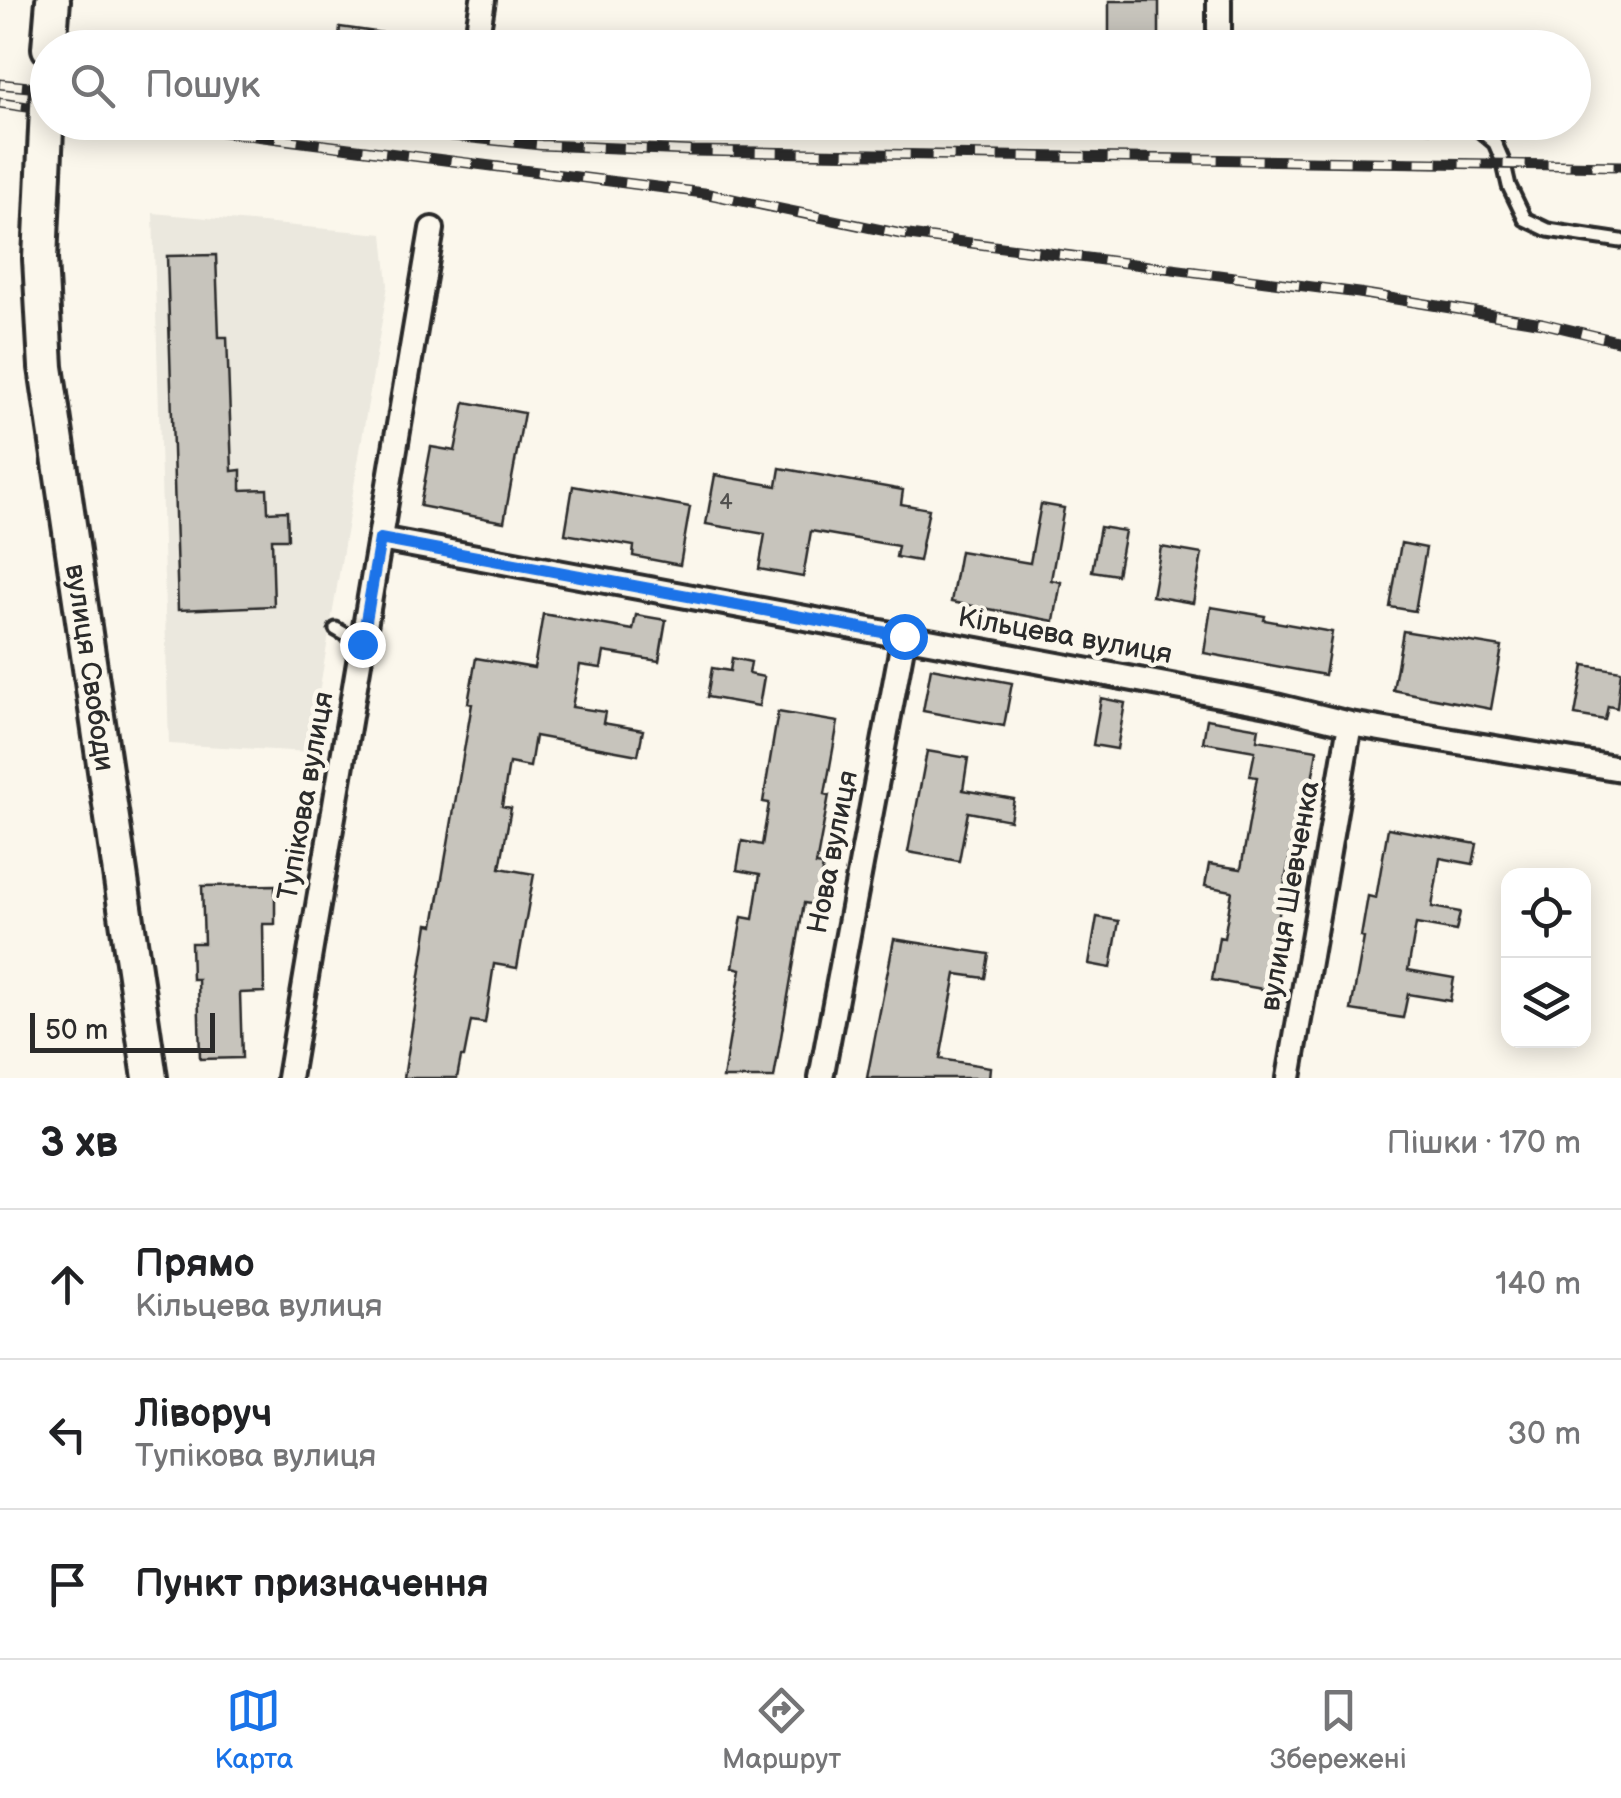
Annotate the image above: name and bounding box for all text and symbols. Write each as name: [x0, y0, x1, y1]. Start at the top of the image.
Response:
search box: [30, 30, 1591, 140]
icon: search: [65, 58, 120, 113]
text: Пошук: [145, 63, 260, 108]
house number: 4: [719, 489, 733, 516]
street label: вулиця Свободи: [59, 562, 121, 773]
street label: Кільцева вулиця: [955, 601, 1175, 671]
route start: [882, 614, 928, 660]
route end: [340, 622, 386, 668]
street label: Тупікова вулиця: [271, 689, 341, 903]
street label: Нова вулиця: [801, 768, 865, 936]
street label: вулиця Шевченка: [1254, 778, 1327, 1014]
map controls: [1501, 868, 1591, 1048]
button: locate: [1501, 868, 1591, 958]
button: layers: [1501, 958, 1591, 1048]
scale bar: [30, 1008, 215, 1052]
text: 50 m: [45, 1014, 108, 1047]
text: 3 хв: [40, 1118, 118, 1169]
text: Пішки · 170 m: [1387, 1124, 1581, 1163]
text: Прямо: [135, 1242, 254, 1287]
icon: ahead: [40, 1257, 95, 1312]
text: 140 m: [1495, 1265, 1581, 1304]
text: Кільцева вулиця: [135, 1287, 383, 1326]
text: Ліворуч: [135, 1392, 272, 1437]
icon: left: [40, 1407, 95, 1462]
text: 30 m: [1507, 1415, 1581, 1454]
text: Тупікова вулиця: [135, 1437, 376, 1476]
icon: arrive: [40, 1557, 95, 1612]
text: Пункт призначення: [135, 1562, 489, 1607]
tab: Карта: [214, 1683, 293, 1776]
tab: Маршрут: [722, 1683, 841, 1776]
tab: Збережені: [1270, 1683, 1407, 1776]

